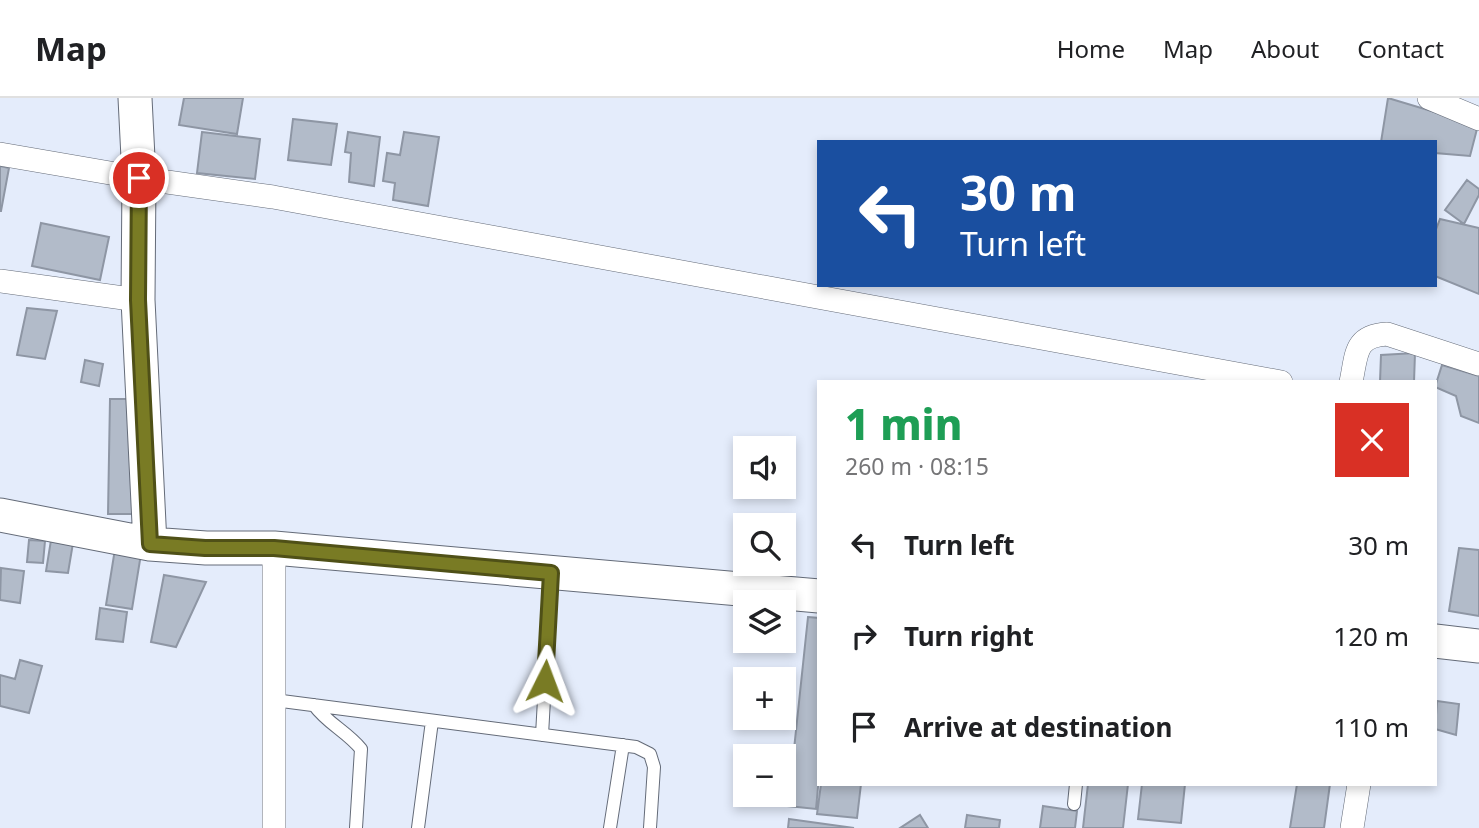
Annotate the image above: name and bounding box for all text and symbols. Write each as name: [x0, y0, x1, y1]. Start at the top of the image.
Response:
text: Map: [35, 26, 107, 71]
text: Home: [1057, 32, 1125, 65]
text: Map: [1163, 32, 1213, 65]
text: About: [1251, 32, 1319, 65]
text: Contact: [1357, 32, 1444, 65]
pin: [109, 148, 169, 208]
icon: arrive: [120, 159, 158, 197]
text: 30 m: [960, 159, 1077, 225]
icon: left: [845, 168, 936, 259]
text: Turn left: [960, 222, 1086, 265]
text: 1 min: [845, 395, 962, 452]
button: close: [1335, 403, 1409, 477]
map controls: [733, 436, 796, 807]
button: sound: [733, 436, 796, 499]
text: 260 m · 08:15: [845, 450, 989, 482]
button: search: [733, 513, 796, 576]
icon: left: [845, 526, 883, 564]
text: Turn left: [904, 527, 1015, 563]
text: 30 m: [1348, 527, 1409, 563]
button: layers: [733, 590, 796, 653]
icon: right: [845, 617, 883, 655]
text: Turn right: [904, 618, 1034, 654]
text: 120 m: [1333, 618, 1409, 654]
position arrow: [508, 644, 582, 718]
button: +: [733, 667, 796, 730]
icon: arrive: [845, 708, 883, 746]
text: Arrive at destination: [904, 709, 1173, 745]
text: 110 m: [1333, 709, 1409, 745]
button: −: [733, 744, 796, 807]

